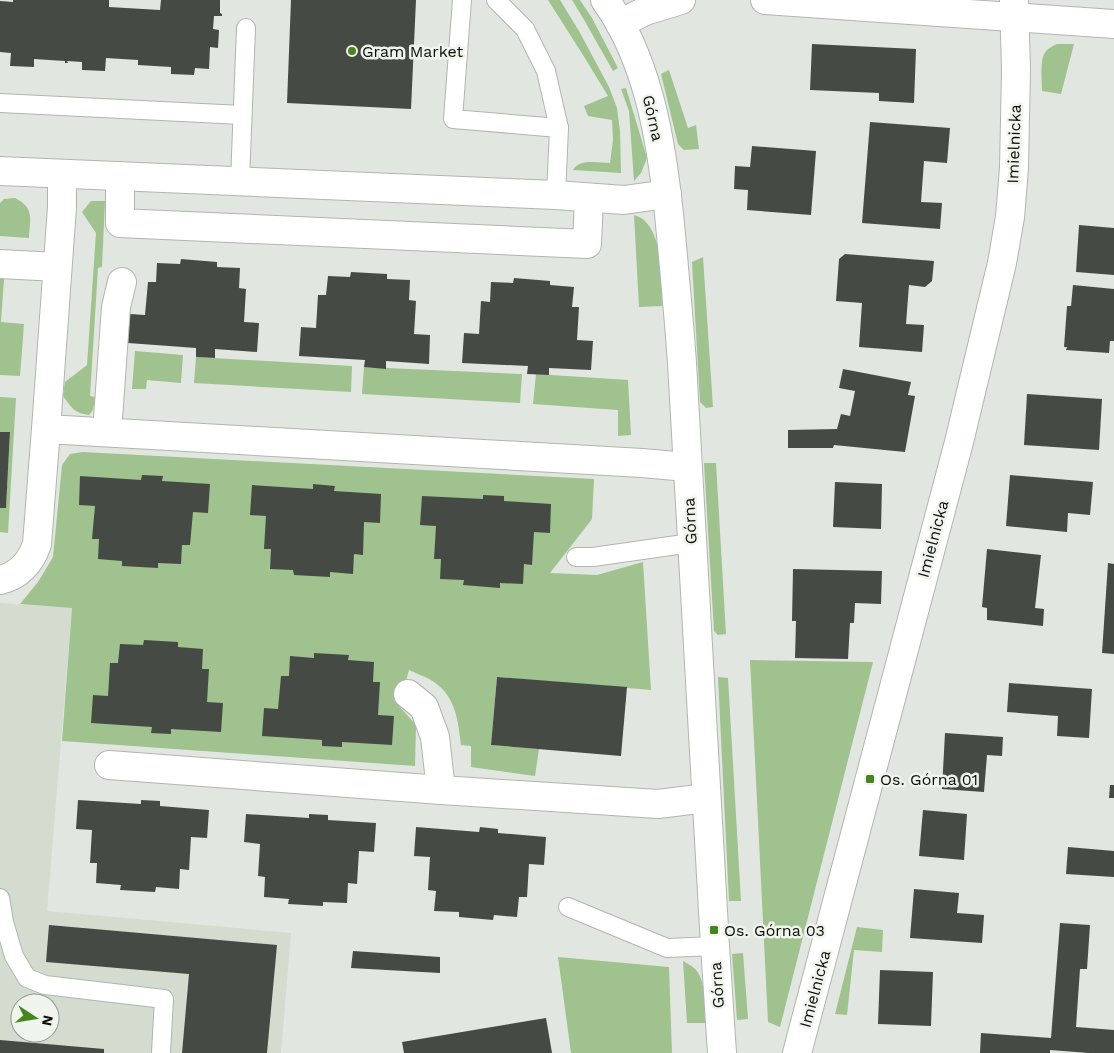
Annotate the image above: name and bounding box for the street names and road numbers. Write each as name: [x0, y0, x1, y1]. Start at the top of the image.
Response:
street label: Górna: [638, 93, 668, 143]
street label: Imielnicka: [1003, 104, 1025, 184]
street label: Górna: [679, 497, 701, 545]
street label: Imielnicka: [914, 498, 952, 580]
street label: Imielnicka: [796, 948, 834, 1030]
street label: Górna: [706, 961, 728, 1009]

